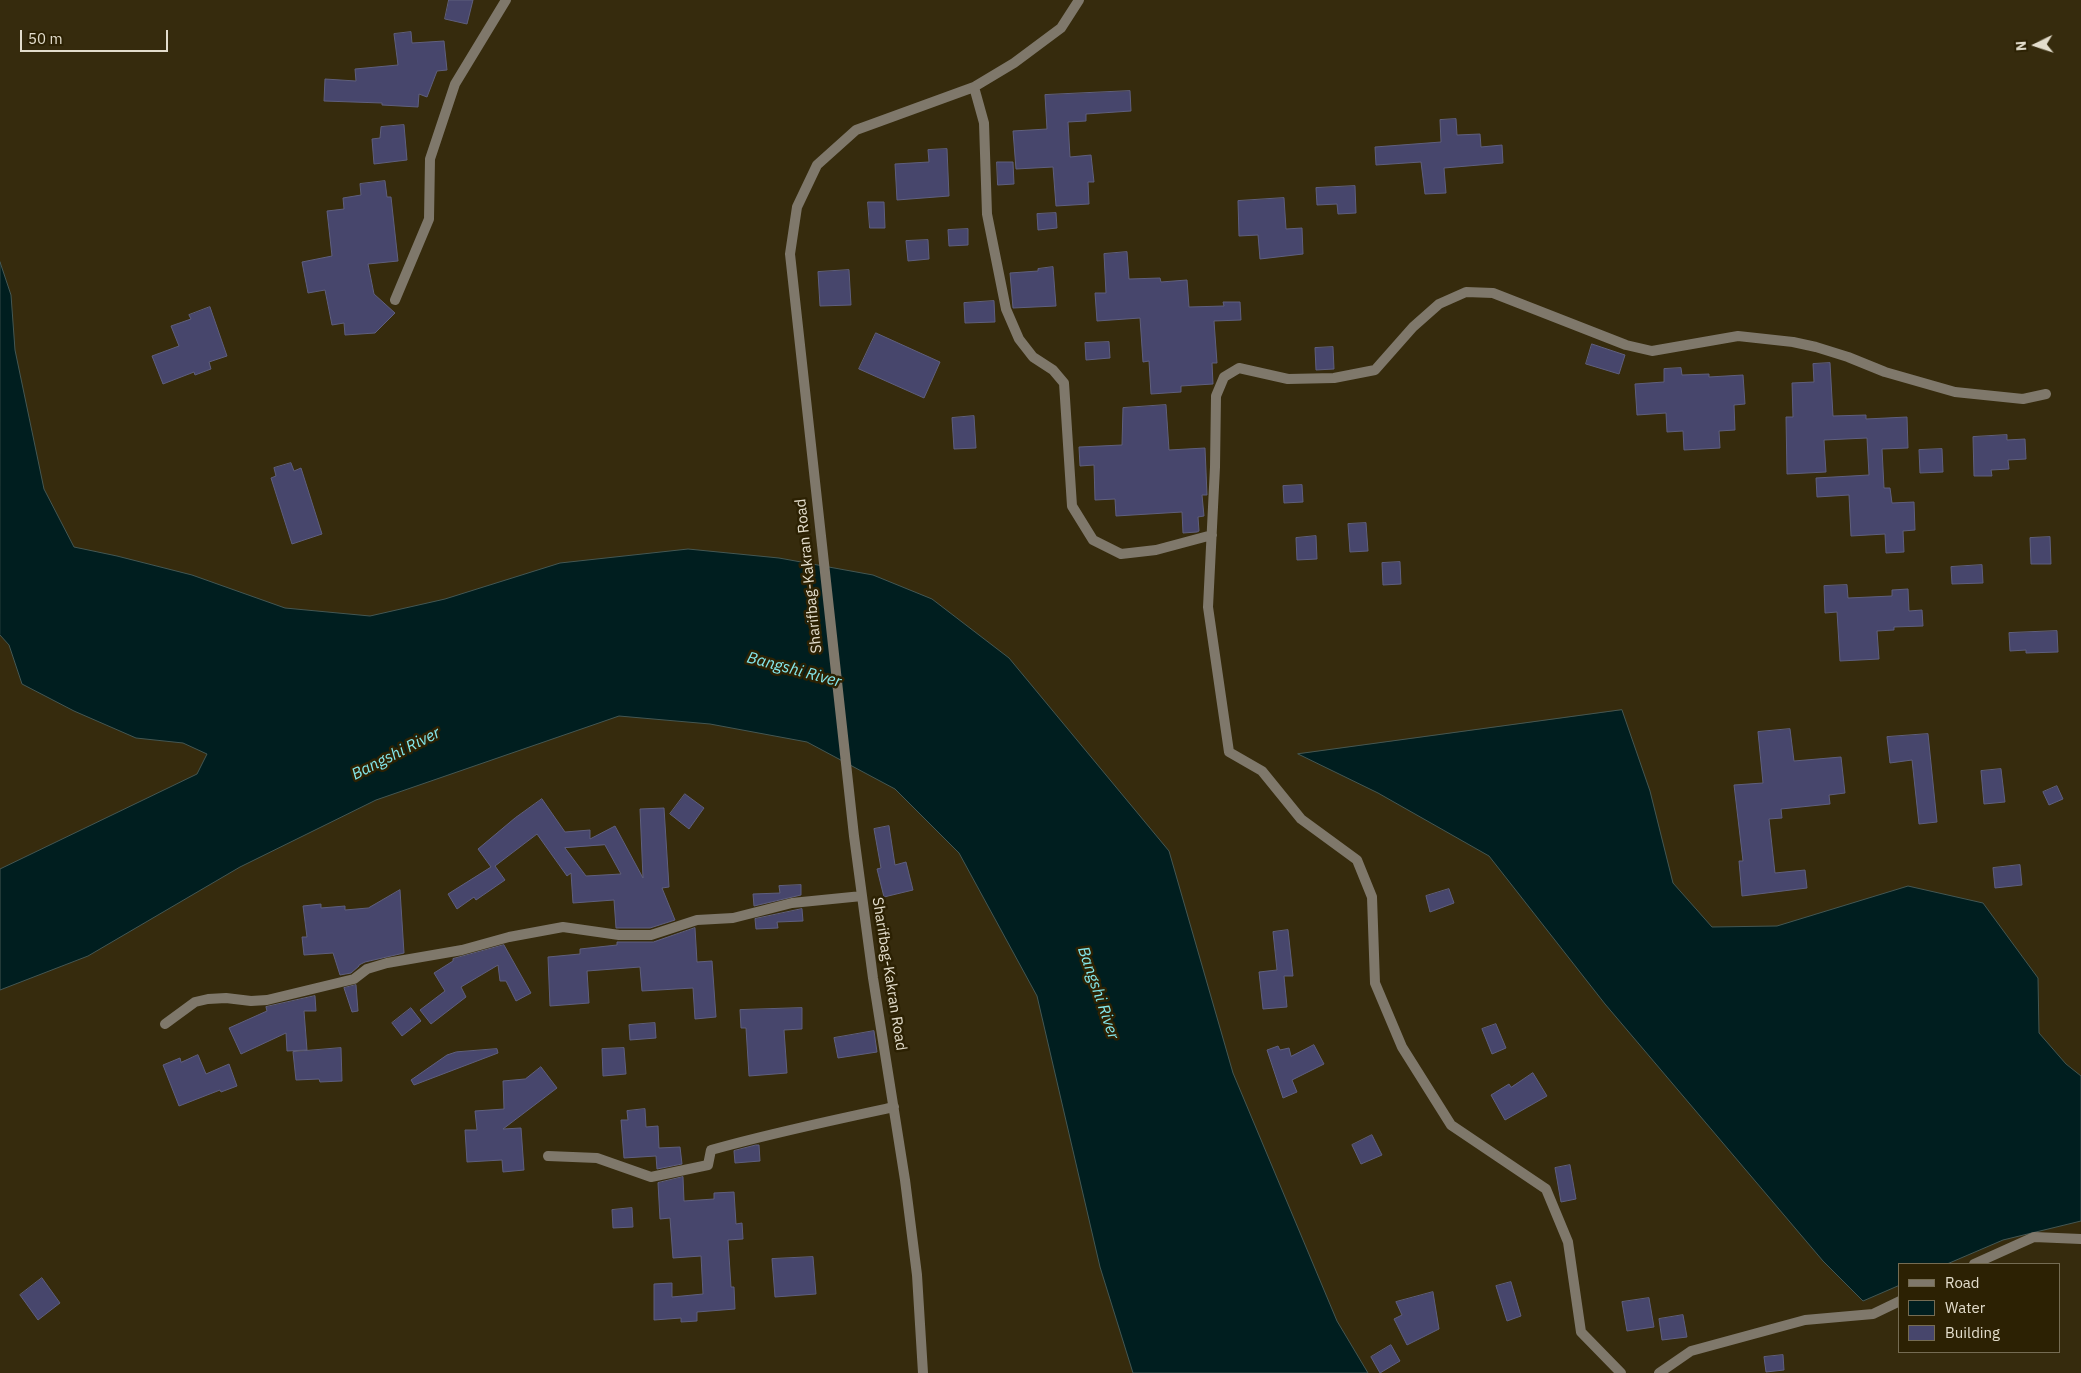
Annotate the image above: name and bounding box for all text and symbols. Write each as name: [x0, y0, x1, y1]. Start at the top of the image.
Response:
scale bar: [22, 20, 170, 52]
north arrow: [2011, 20, 2061, 70]
text: 50 m: [28, 29, 63, 48]
text: N: [2012, 40, 2030, 52]
street label: Sharifbag-Kakran Road: [792, 498, 826, 654]
water label: Bangshi River: [745, 648, 843, 692]
water label: Bangshi River: [348, 723, 444, 785]
street label: Sharifbag-Kakran Road: [868, 896, 910, 1052]
water label: Bangshi River: [1073, 944, 1123, 1042]
legend: [1898, 1263, 2061, 1353]
text: Road: [1945, 1273, 1980, 1292]
text: Water: [1945, 1298, 1985, 1317]
text: Building: [1945, 1323, 2000, 1342]

